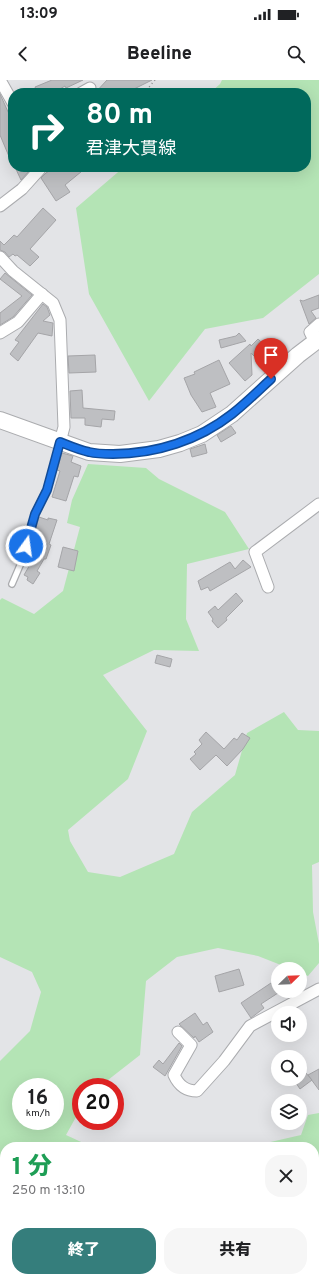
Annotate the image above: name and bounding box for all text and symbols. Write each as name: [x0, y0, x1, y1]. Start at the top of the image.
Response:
text: 13:09: [20, 5, 58, 24]
icon: back: [12, 43, 34, 65]
text: Beeline: [127, 43, 192, 66]
icon: search: [285, 43, 307, 65]
text: 80 m: [86, 98, 153, 134]
icon: right: [20, 104, 72, 156]
text: 君津大貫線: [86, 138, 176, 161]
pin: [254, 338, 288, 379]
icon: arrive: [260, 344, 282, 366]
position arrow: [5, 525, 47, 567]
north arrow: [271, 962, 307, 998]
map controls: [271, 962, 307, 1130]
button: sound: [271, 1006, 307, 1042]
button: search: [271, 1050, 307, 1086]
speed limit sign: 20: [72, 1078, 124, 1130]
text: 16: [28, 1086, 48, 1112]
button: layers: [271, 1094, 307, 1130]
text: km/h: [26, 1107, 50, 1120]
text: 1 分: [12, 1153, 52, 1183]
button: close: [265, 1155, 307, 1197]
text: 250 m · 13:10: [12, 1183, 85, 1199]
button: 終了: [12, 1228, 156, 1274]
button: 共有: [164, 1228, 307, 1274]

